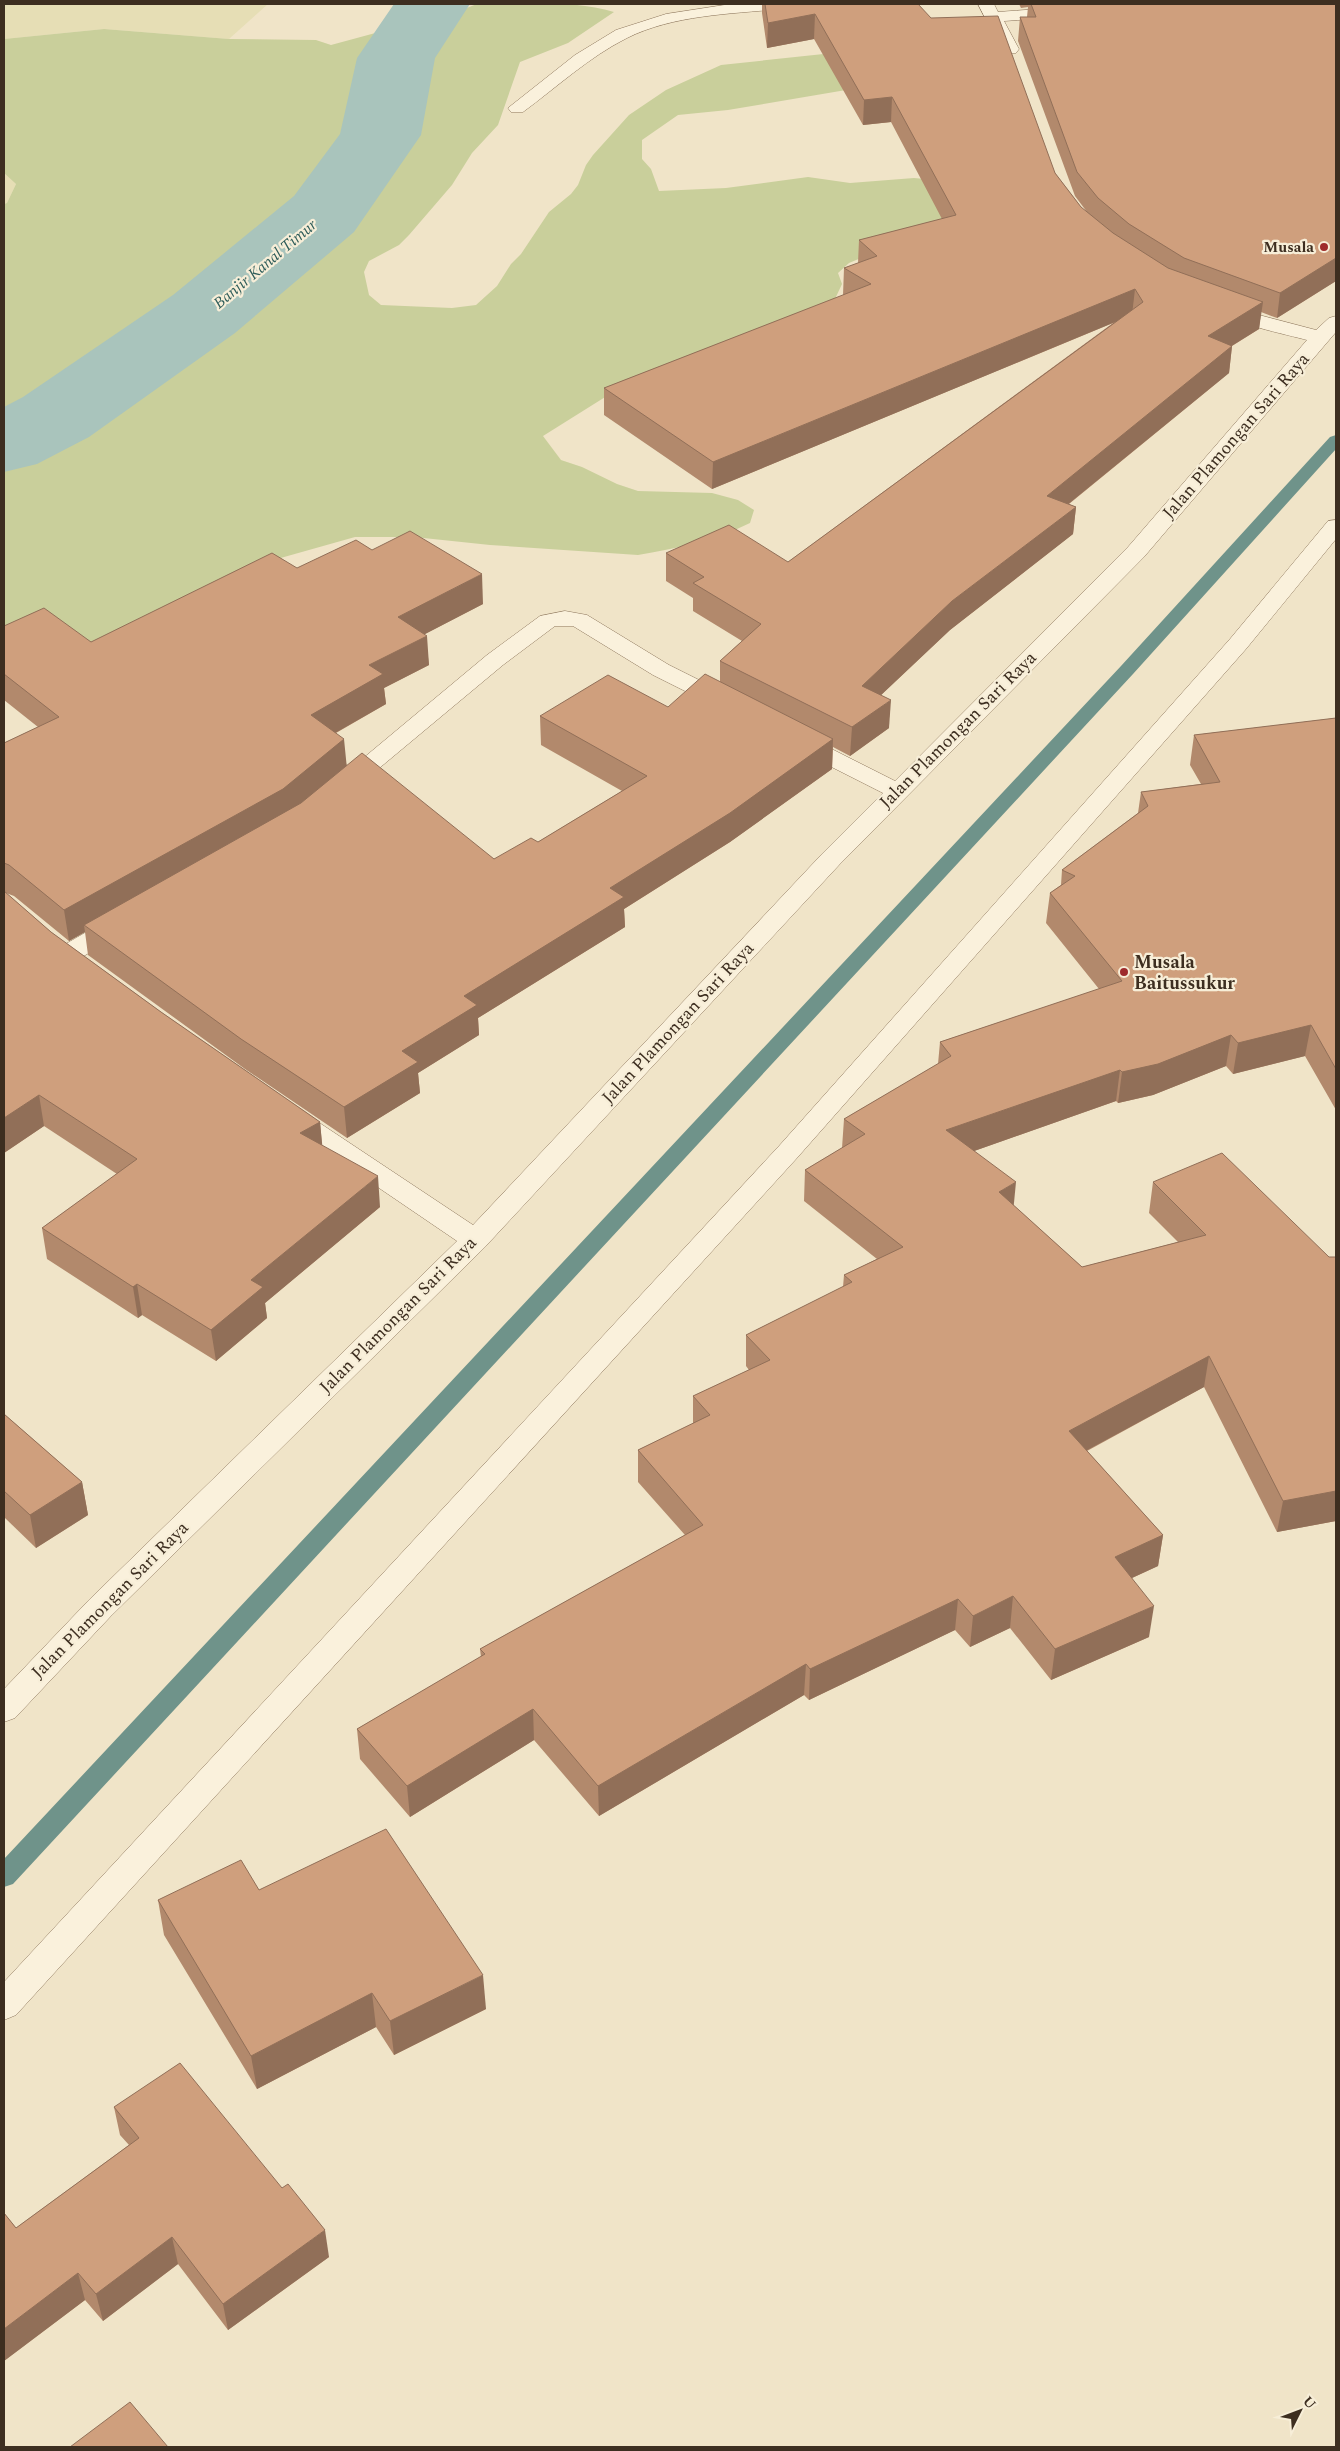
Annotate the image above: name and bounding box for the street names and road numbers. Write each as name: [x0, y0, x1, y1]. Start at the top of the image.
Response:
street label: Jalan Plamongan Sari Raya: [1156, 347, 1316, 525]
street label: Jalan Plamongan Sari Raya: [873, 645, 1043, 815]
street label: Jalan Plamongan Sari Raya: [595, 936, 761, 1110]
street label: Jalan Plamongan Sari Raya: [313, 1230, 483, 1400]
street label: Jalan Plamongan Sari Raya: [25, 1515, 195, 1685]

